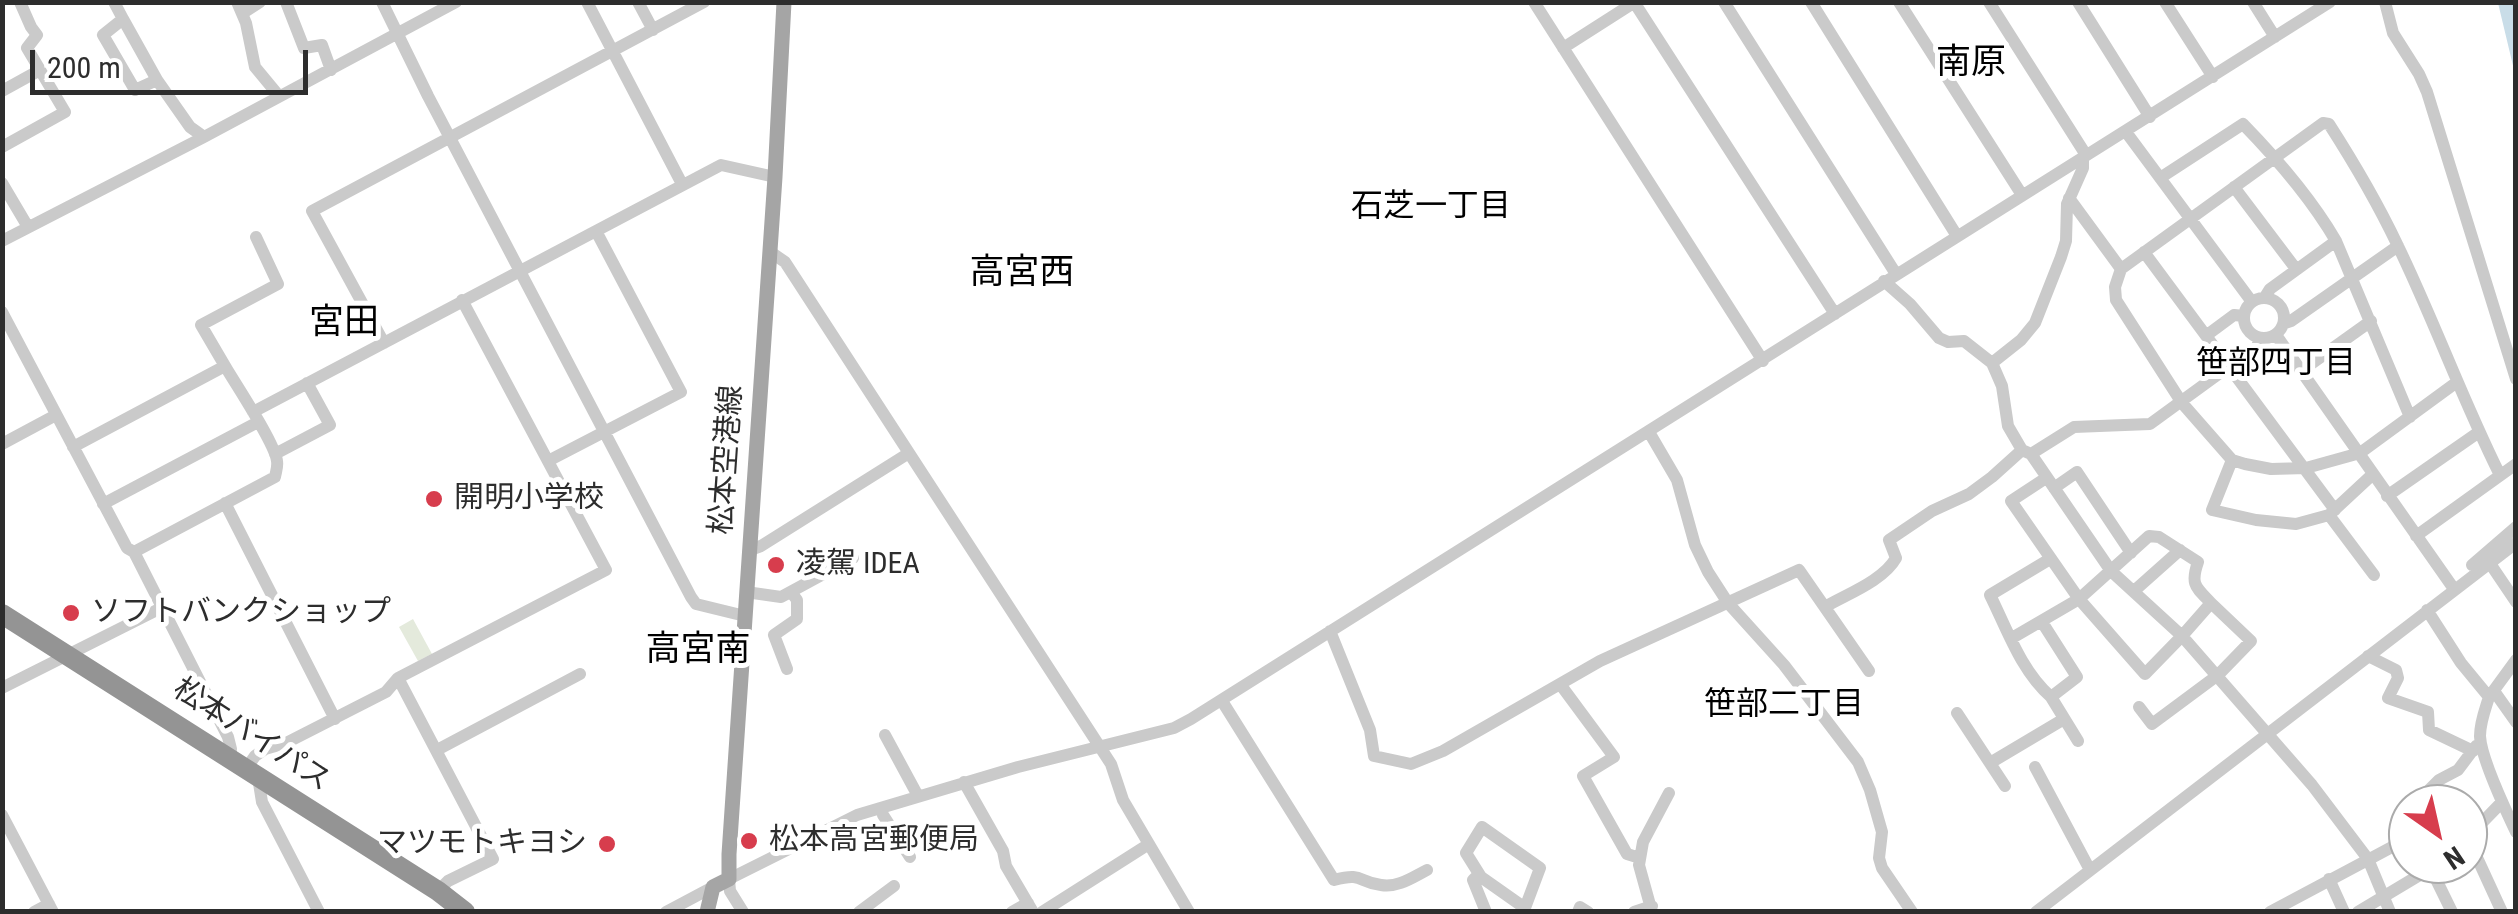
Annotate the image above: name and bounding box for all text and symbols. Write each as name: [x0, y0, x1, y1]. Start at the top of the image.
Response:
scale bar: [35, 30, 312, 92]
district label: 南原: [1936, 43, 2006, 85]
text: 200 m: [47, 50, 121, 85]
district label: 石芝一丁目: [1351, 189, 1511, 227]
district label: 高宮西: [970, 253, 1074, 295]
district label: 宮田: [309, 303, 379, 345]
district label: 笹部四丁目: [2196, 346, 2356, 384]
street label: 松本空港線: [705, 384, 751, 536]
place label: 開明小学校: [454, 481, 604, 517]
marker: 開明小学校: [423, 488, 445, 510]
place label: 凌駕 IDEA: [796, 547, 920, 583]
marker: 凌駕 IDEA: [765, 554, 787, 576]
place label: ソフトバンクショップ: [91, 595, 391, 631]
marker: ソフトバンクショップ: [60, 602, 82, 624]
district label: 高宮南: [646, 630, 750, 672]
street label: 松本バイパス: [166, 672, 336, 800]
district label: 笹部二丁目: [1704, 687, 1864, 725]
north arrow: [2388, 784, 2488, 884]
place label: 松本高宮郵便局: [769, 823, 979, 859]
place label: マツモトキヨシ: [377, 826, 587, 862]
marker: 松本高宮郵便局: [738, 830, 760, 852]
marker: マツモトキヨシ: [596, 833, 618, 855]
text: N: [2438, 839, 2470, 876]

